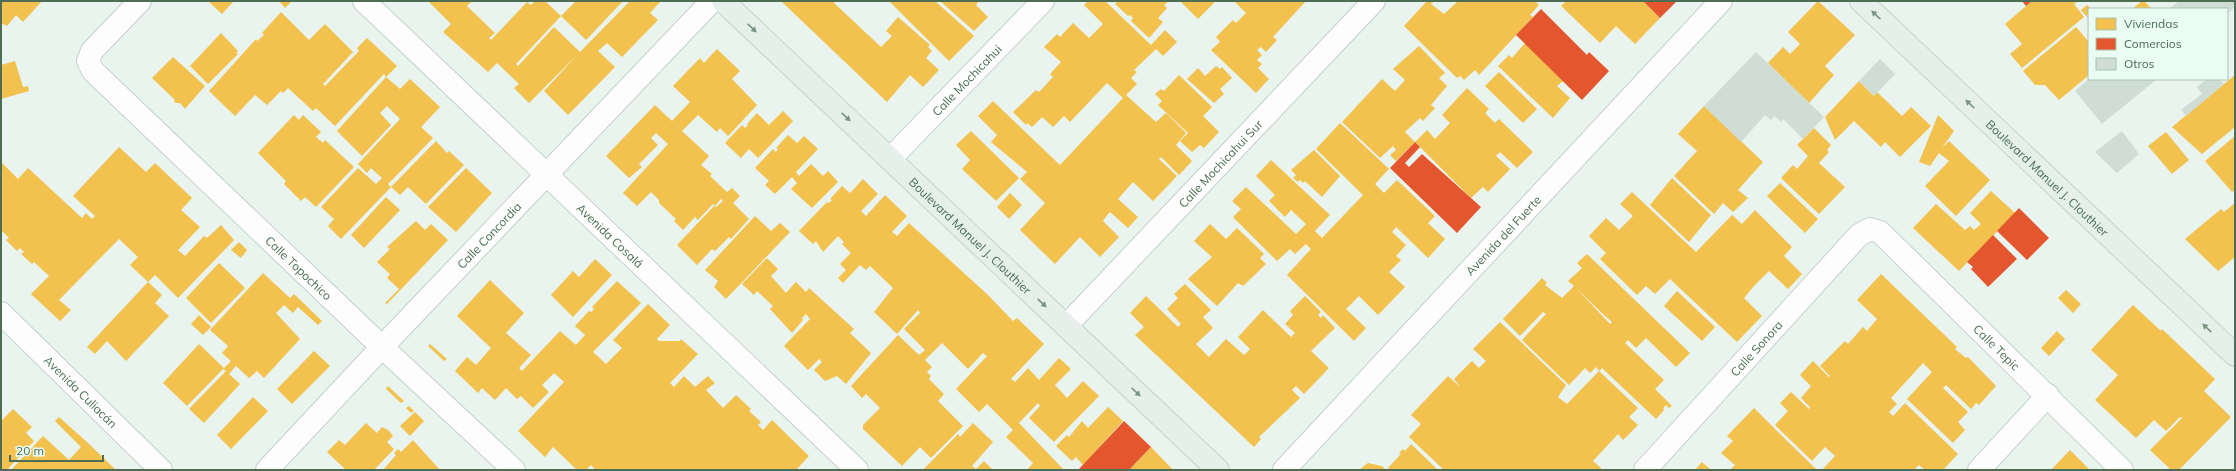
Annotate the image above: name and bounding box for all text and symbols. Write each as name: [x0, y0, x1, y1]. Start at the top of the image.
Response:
legend: [2088, 8, 2228, 80]
one-way arrow: [1871, 11, 1880, 20]
text: Viviendas: [2124, 16, 2178, 31]
one-way arrow: [747, 23, 757, 33]
text: Comercios: [2124, 36, 2182, 51]
street label: Calle Mochicahui: [929, 41, 1005, 119]
text: Otros: [2124, 56, 2155, 71]
one-way arrow: [1965, 99, 1975, 109]
one-way arrow: [841, 112, 851, 122]
street label: Calle Mochicahui Sur: [1175, 116, 1266, 210]
street label: Boulevard Manuel J. Clouthier: [1983, 116, 2112, 240]
street label: Boulevard Manuel J. Clouthier: [906, 174, 1035, 297]
street label: Avenida del Fuerte: [1462, 192, 1544, 278]
street label: Calle Concordia: [453, 199, 524, 272]
street label: Avenida Cosalá: [574, 200, 647, 271]
street label: Calle Topochico: [262, 232, 335, 303]
one-way arrow: [1037, 298, 1047, 308]
street label: Calle Sonora: [1727, 317, 1785, 379]
street label: Calle Tepic: [1971, 321, 2024, 373]
one-way arrow: [2202, 323, 2212, 333]
street label: Avenida Culiacán: [41, 352, 121, 431]
one-way arrow: [1131, 388, 1141, 397]
scale bar: [10, 437, 103, 463]
text: 20 m: [16, 443, 44, 458]

